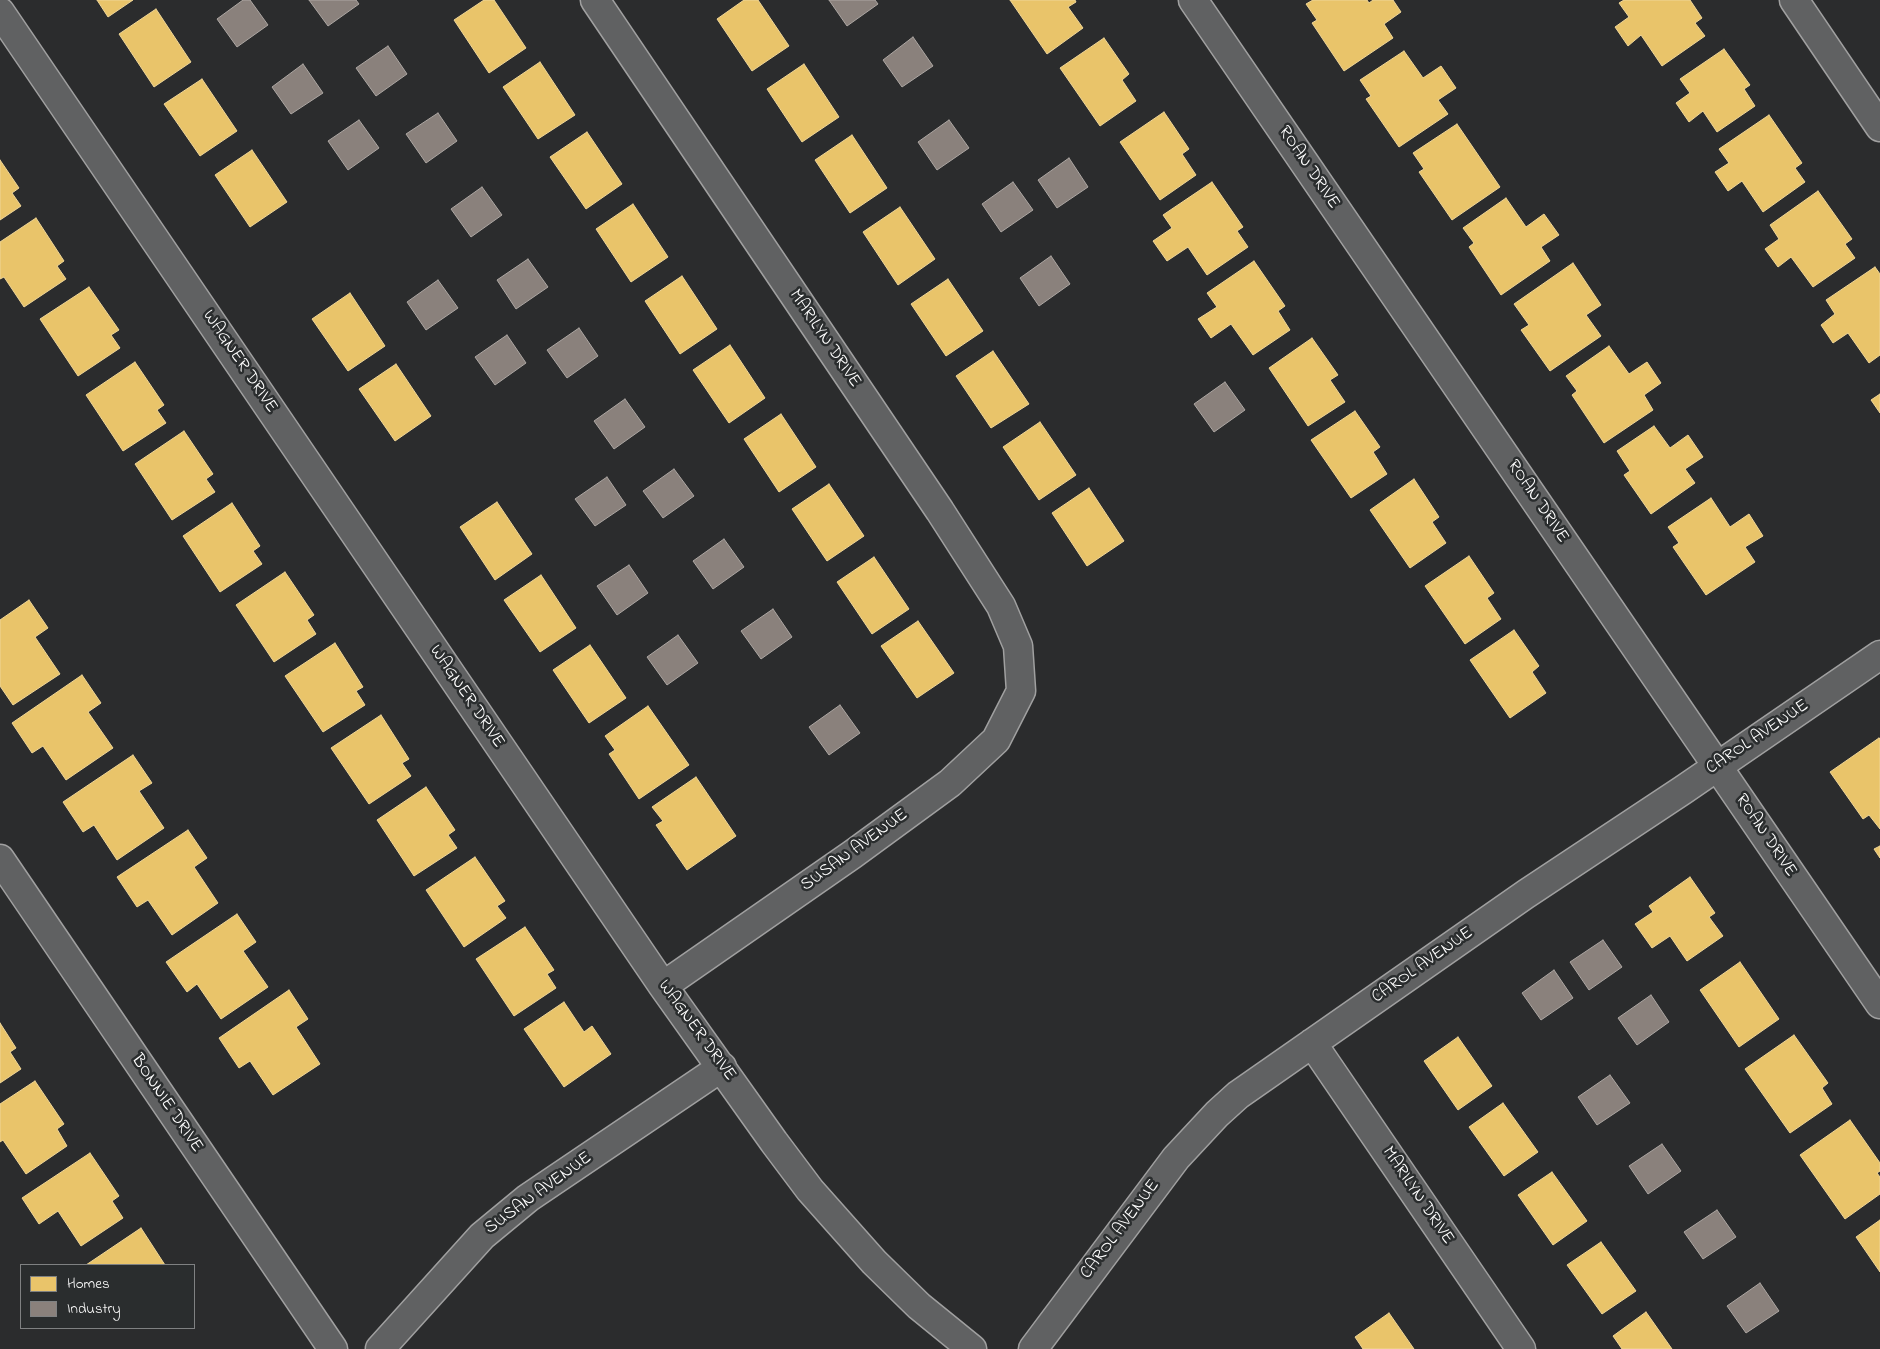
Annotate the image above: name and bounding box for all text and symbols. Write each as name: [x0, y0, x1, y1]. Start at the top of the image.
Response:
street label: ROAN DRIVE: [1272, 122, 1344, 214]
street label: MARILYN DRIVE: [783, 286, 865, 392]
street label: WAGNER DRIVE: [197, 306, 281, 418]
street label: ROAN DRIVE: [1501, 456, 1573, 548]
street label: WAGNER DRIVE: [424, 641, 508, 753]
street label: CAROL AVENUE: [1703, 696, 1813, 780]
street label: ROAN DRIVE: [1729, 790, 1801, 882]
street label: SUSAN AVENUE: [797, 805, 913, 897]
street label: CAROL AVENUE: [1368, 923, 1478, 1009]
street label: WAGNER DRIVE: [652, 976, 740, 1086]
street label: BONNIE DRIVE: [125, 1051, 207, 1157]
street label: MARILYN DRIVE: [1376, 1143, 1458, 1249]
street label: SUSAN AVENUE: [481, 1148, 597, 1240]
street label: CAROL AVENUE: [1077, 1176, 1165, 1284]
legend: [20, 1264, 195, 1329]
text: Homes: [67, 1273, 110, 1295]
text: Industry: [67, 1298, 121, 1320]

